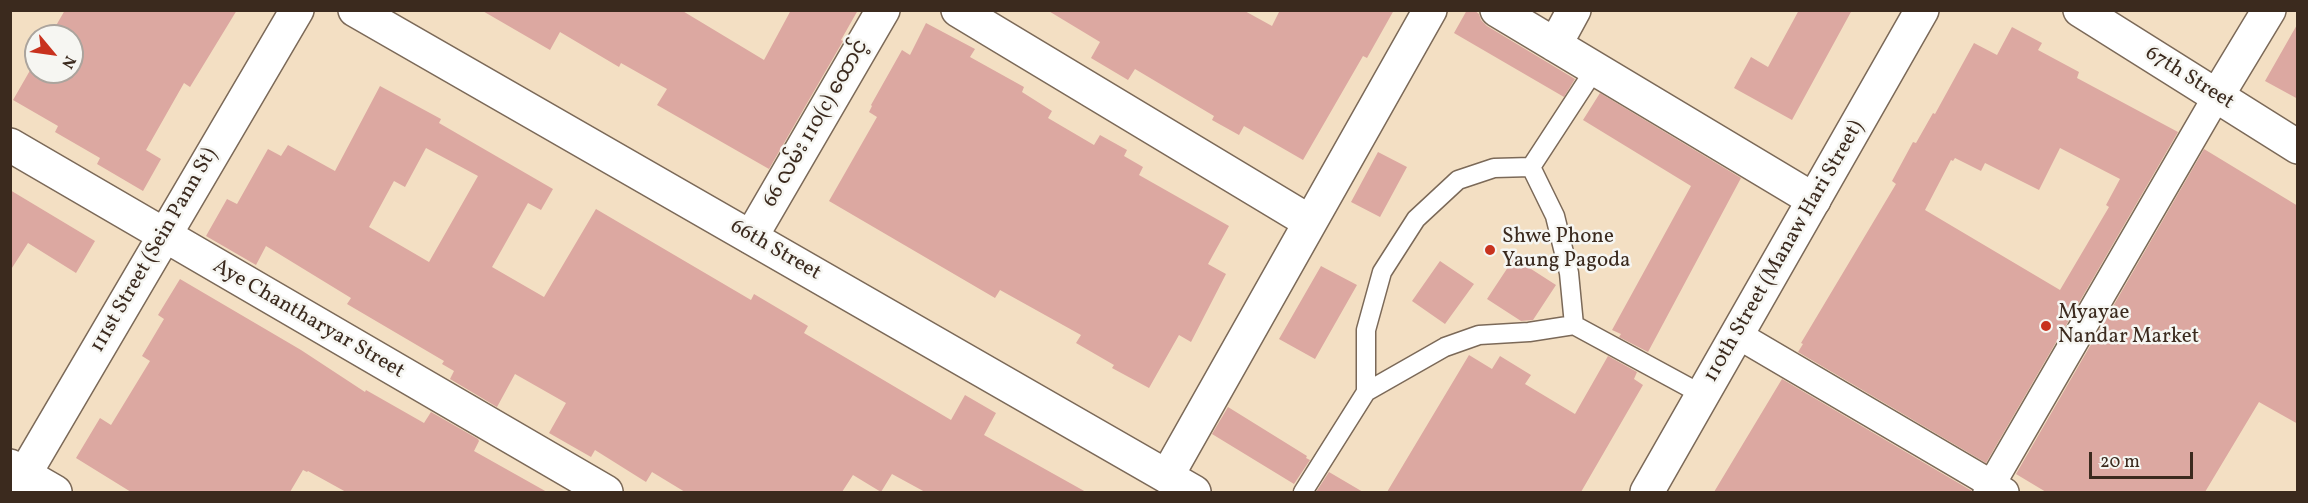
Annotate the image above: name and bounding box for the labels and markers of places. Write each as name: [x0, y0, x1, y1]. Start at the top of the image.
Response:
place label: Shwe Phone Yaung Pagoda: [1502, 225, 1630, 275]
marker: Shwe Phone Yaung Pagoda: [1483, 243, 1497, 257]
place label: Myayae Nandar Market: [2058, 301, 2199, 351]
marker: Myayae Nandar Market: [2039, 319, 2053, 333]

